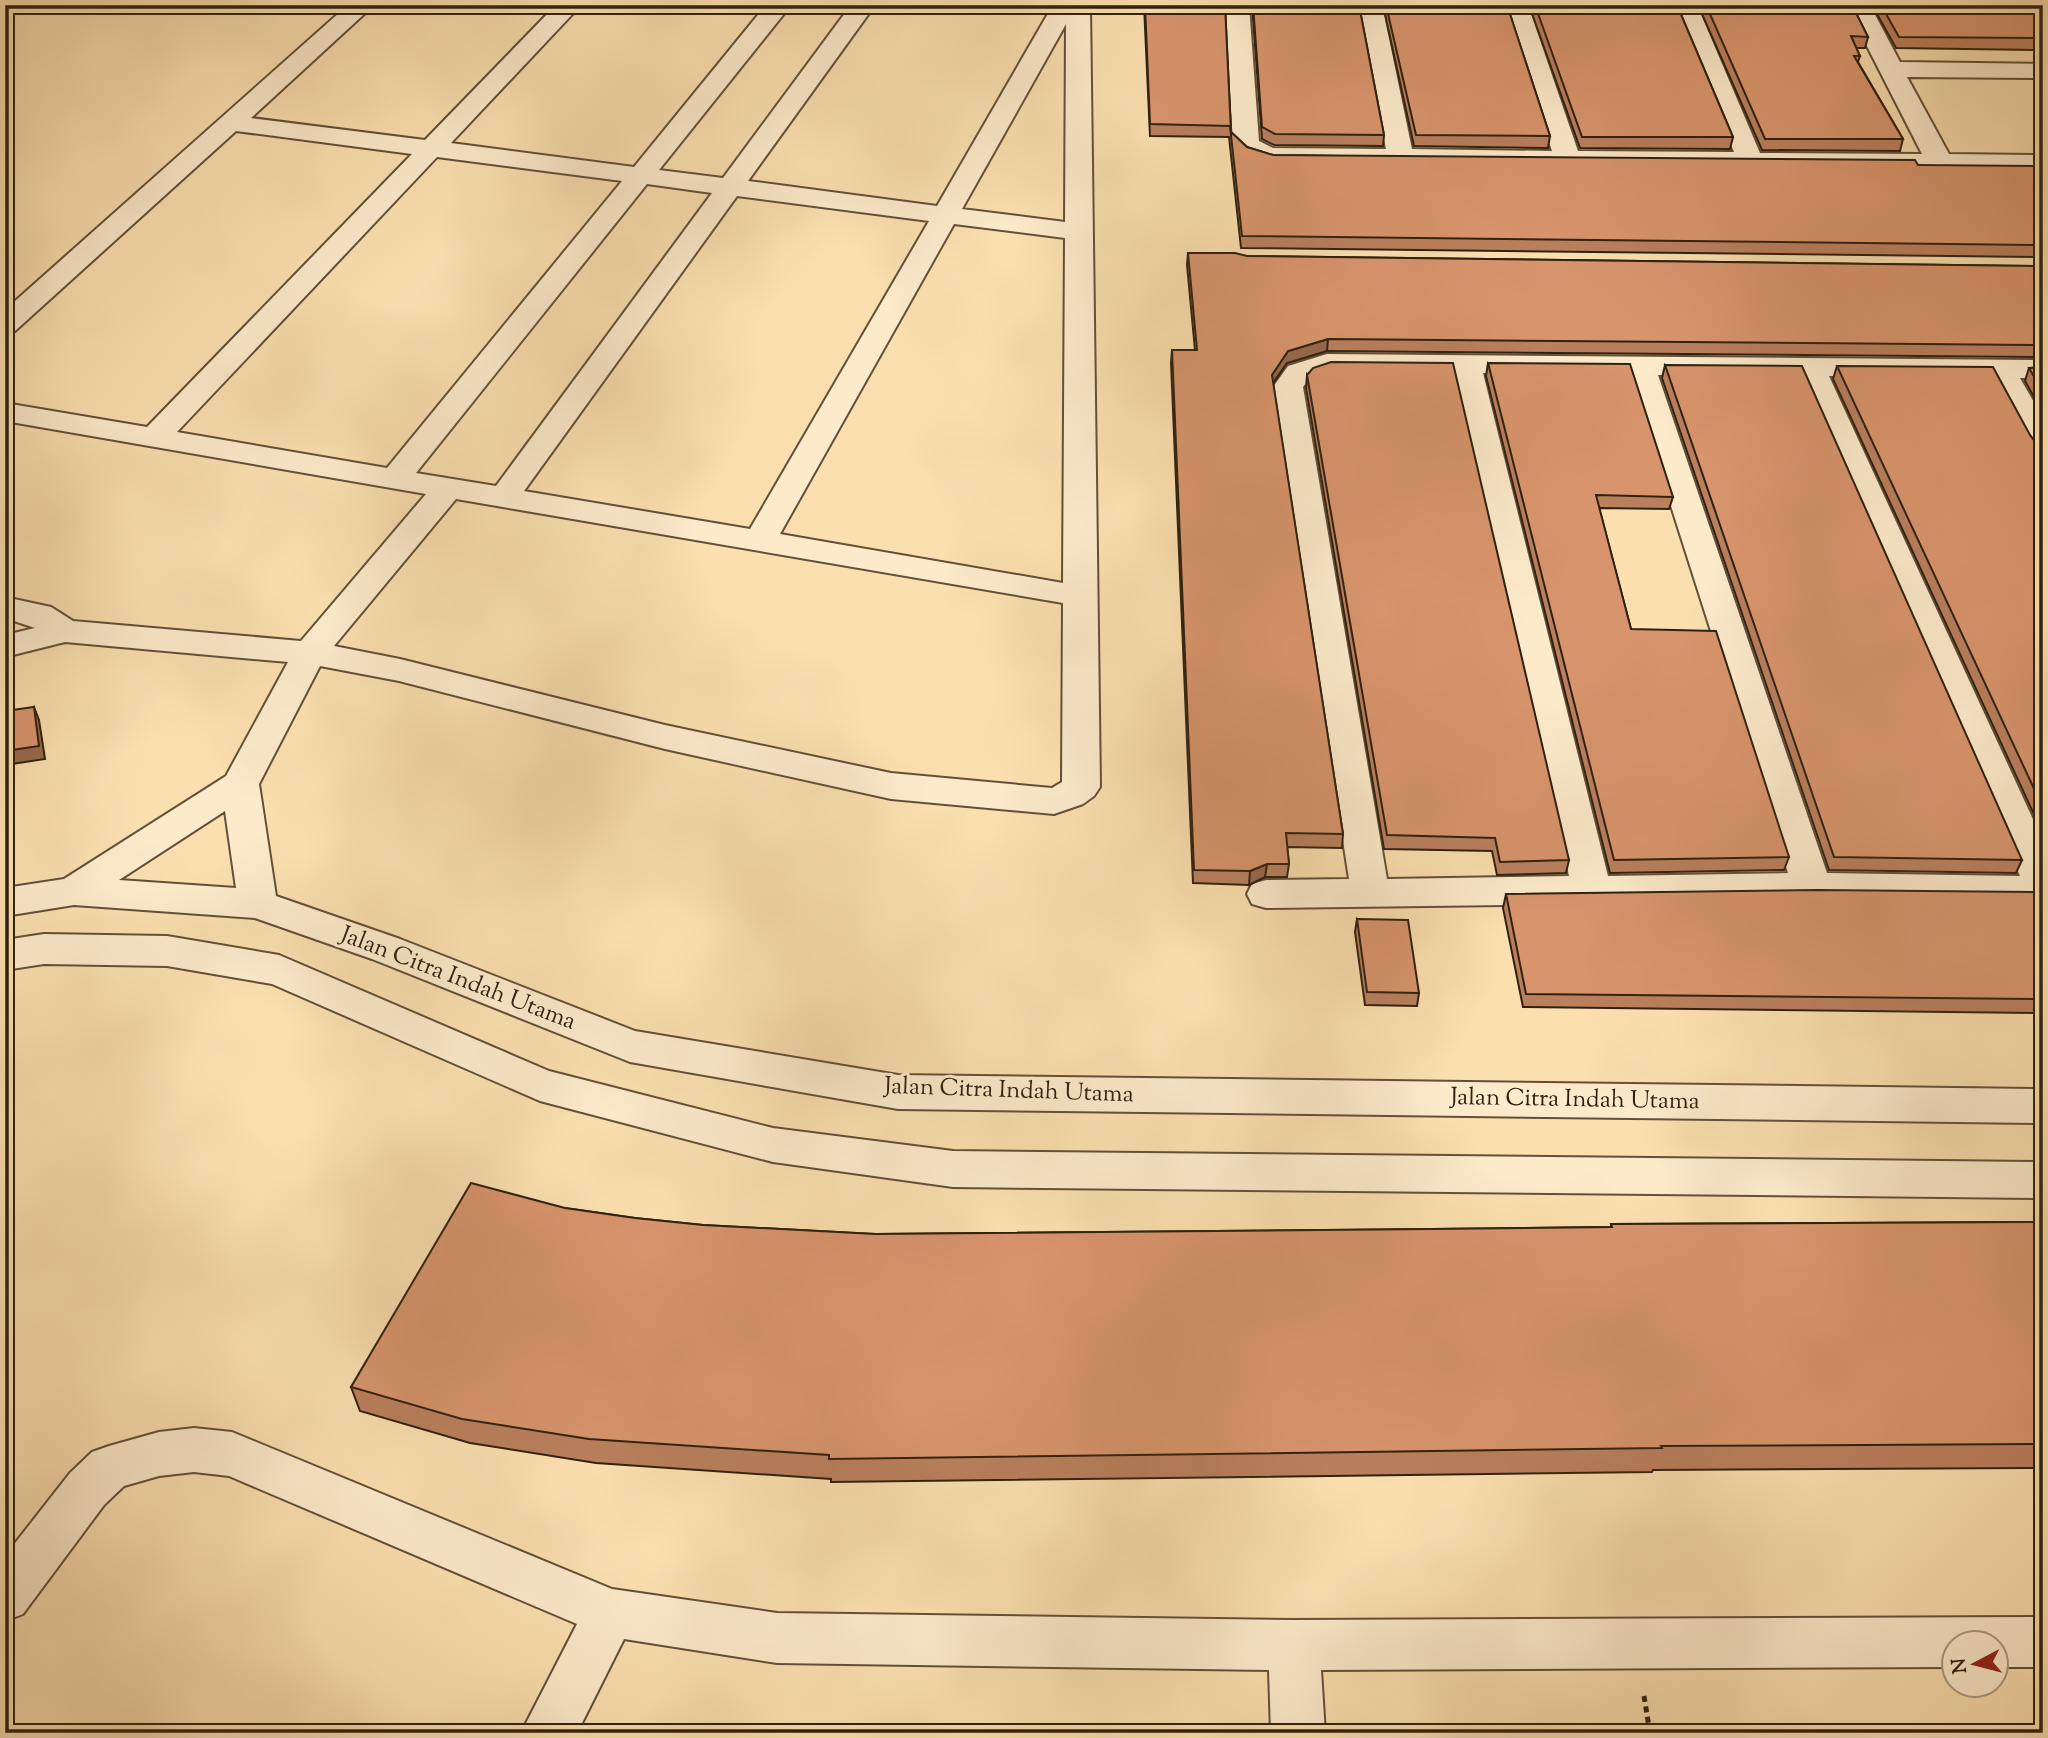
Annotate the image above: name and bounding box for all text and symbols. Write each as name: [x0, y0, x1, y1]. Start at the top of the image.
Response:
street label: Jalan Citra Indah Utama: [334, 918, 581, 1040]
street label: Jalan Citra Indah Utama: [882, 1070, 1134, 1112]
street label: Jalan Citra Indah Utama: [1448, 1081, 1700, 1119]
north arrow: [1940, 1630, 2010, 1700]
text: N: [1946, 1657, 1975, 1675]

